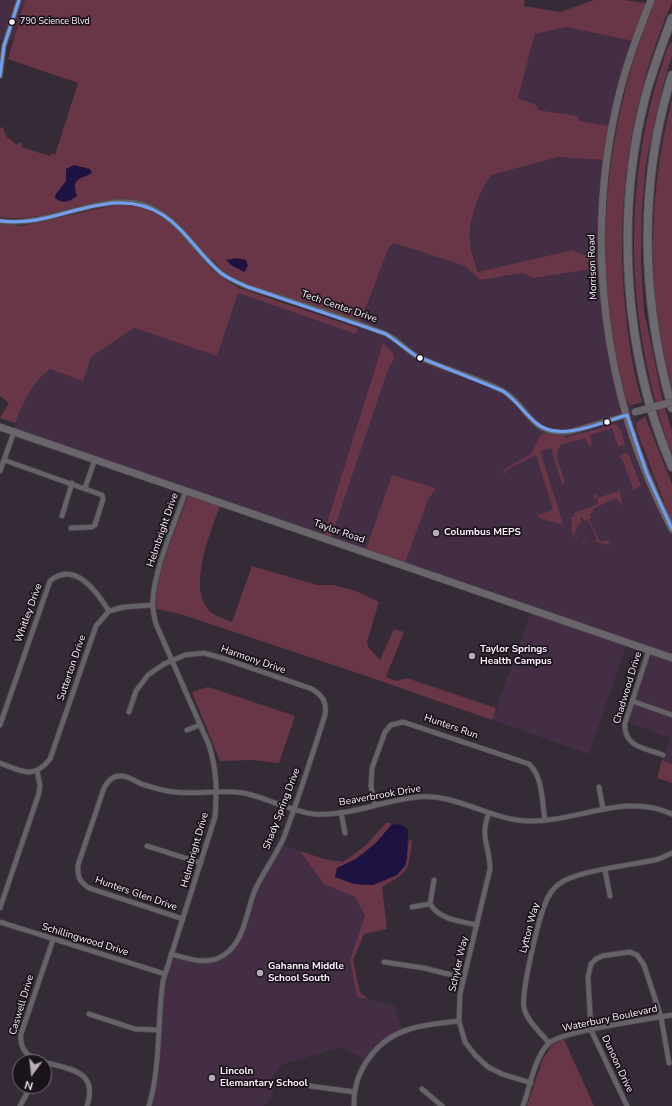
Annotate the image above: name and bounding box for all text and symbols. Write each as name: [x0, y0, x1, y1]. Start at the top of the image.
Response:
marker: 790 Science Blvd: [7, 17, 17, 27]
place label: 790 Science Blvd: [20, 17, 90, 27]
street label: Morrison Road: [586, 234, 600, 300]
street label: Tech Center Drive: [299, 288, 379, 326]
unlabelled marker: [415, 353, 425, 363]
unlabelled marker: [602, 417, 612, 427]
street label: Helmbright Drive: [145, 491, 181, 569]
street label: Taylor Road: [312, 518, 366, 546]
place label: Columbus MEPS: [444, 527, 521, 539]
marker: Columbus MEPS: [431, 528, 441, 538]
street label: Whitley Drive: [13, 582, 45, 644]
street label: Sutterton Drive: [55, 634, 89, 702]
street label: Harmony Drive: [219, 643, 287, 677]
place label: Taylor Springs Health Campus: [480, 644, 552, 668]
street label: Chadwood Drive: [611, 650, 645, 726]
marker: Taylor Springs Health Campus: [467, 651, 477, 661]
street label: Hunters Run: [422, 712, 480, 742]
street label: Shady Spring Drive: [261, 767, 303, 851]
street label: Beaverbrook Drive: [338, 783, 422, 809]
street label: Helmbright Drive: [179, 811, 211, 889]
street label: Hunters Glen Drive: [93, 874, 179, 914]
street label: Lytton Way: [518, 901, 542, 955]
street label: Schillingwood Drive: [40, 921, 130, 959]
street label: Schyler Way: [447, 935, 471, 993]
place label: Gahanna Middle School South: [268, 961, 344, 984]
marker: Gahanna Middle School South: [255, 968, 265, 978]
street label: Caswell Drive: [7, 973, 37, 1037]
street label: Waterbury Boulevard: [561, 1003, 659, 1035]
street label: Dunoon Drive: [599, 1033, 635, 1095]
north arrow: [12, 1054, 52, 1094]
place label: Lincoln Elemantary School: [220, 1066, 308, 1090]
marker: Lincoln Elemantary School: [207, 1073, 217, 1083]
text: N: [23, 1077, 35, 1093]

